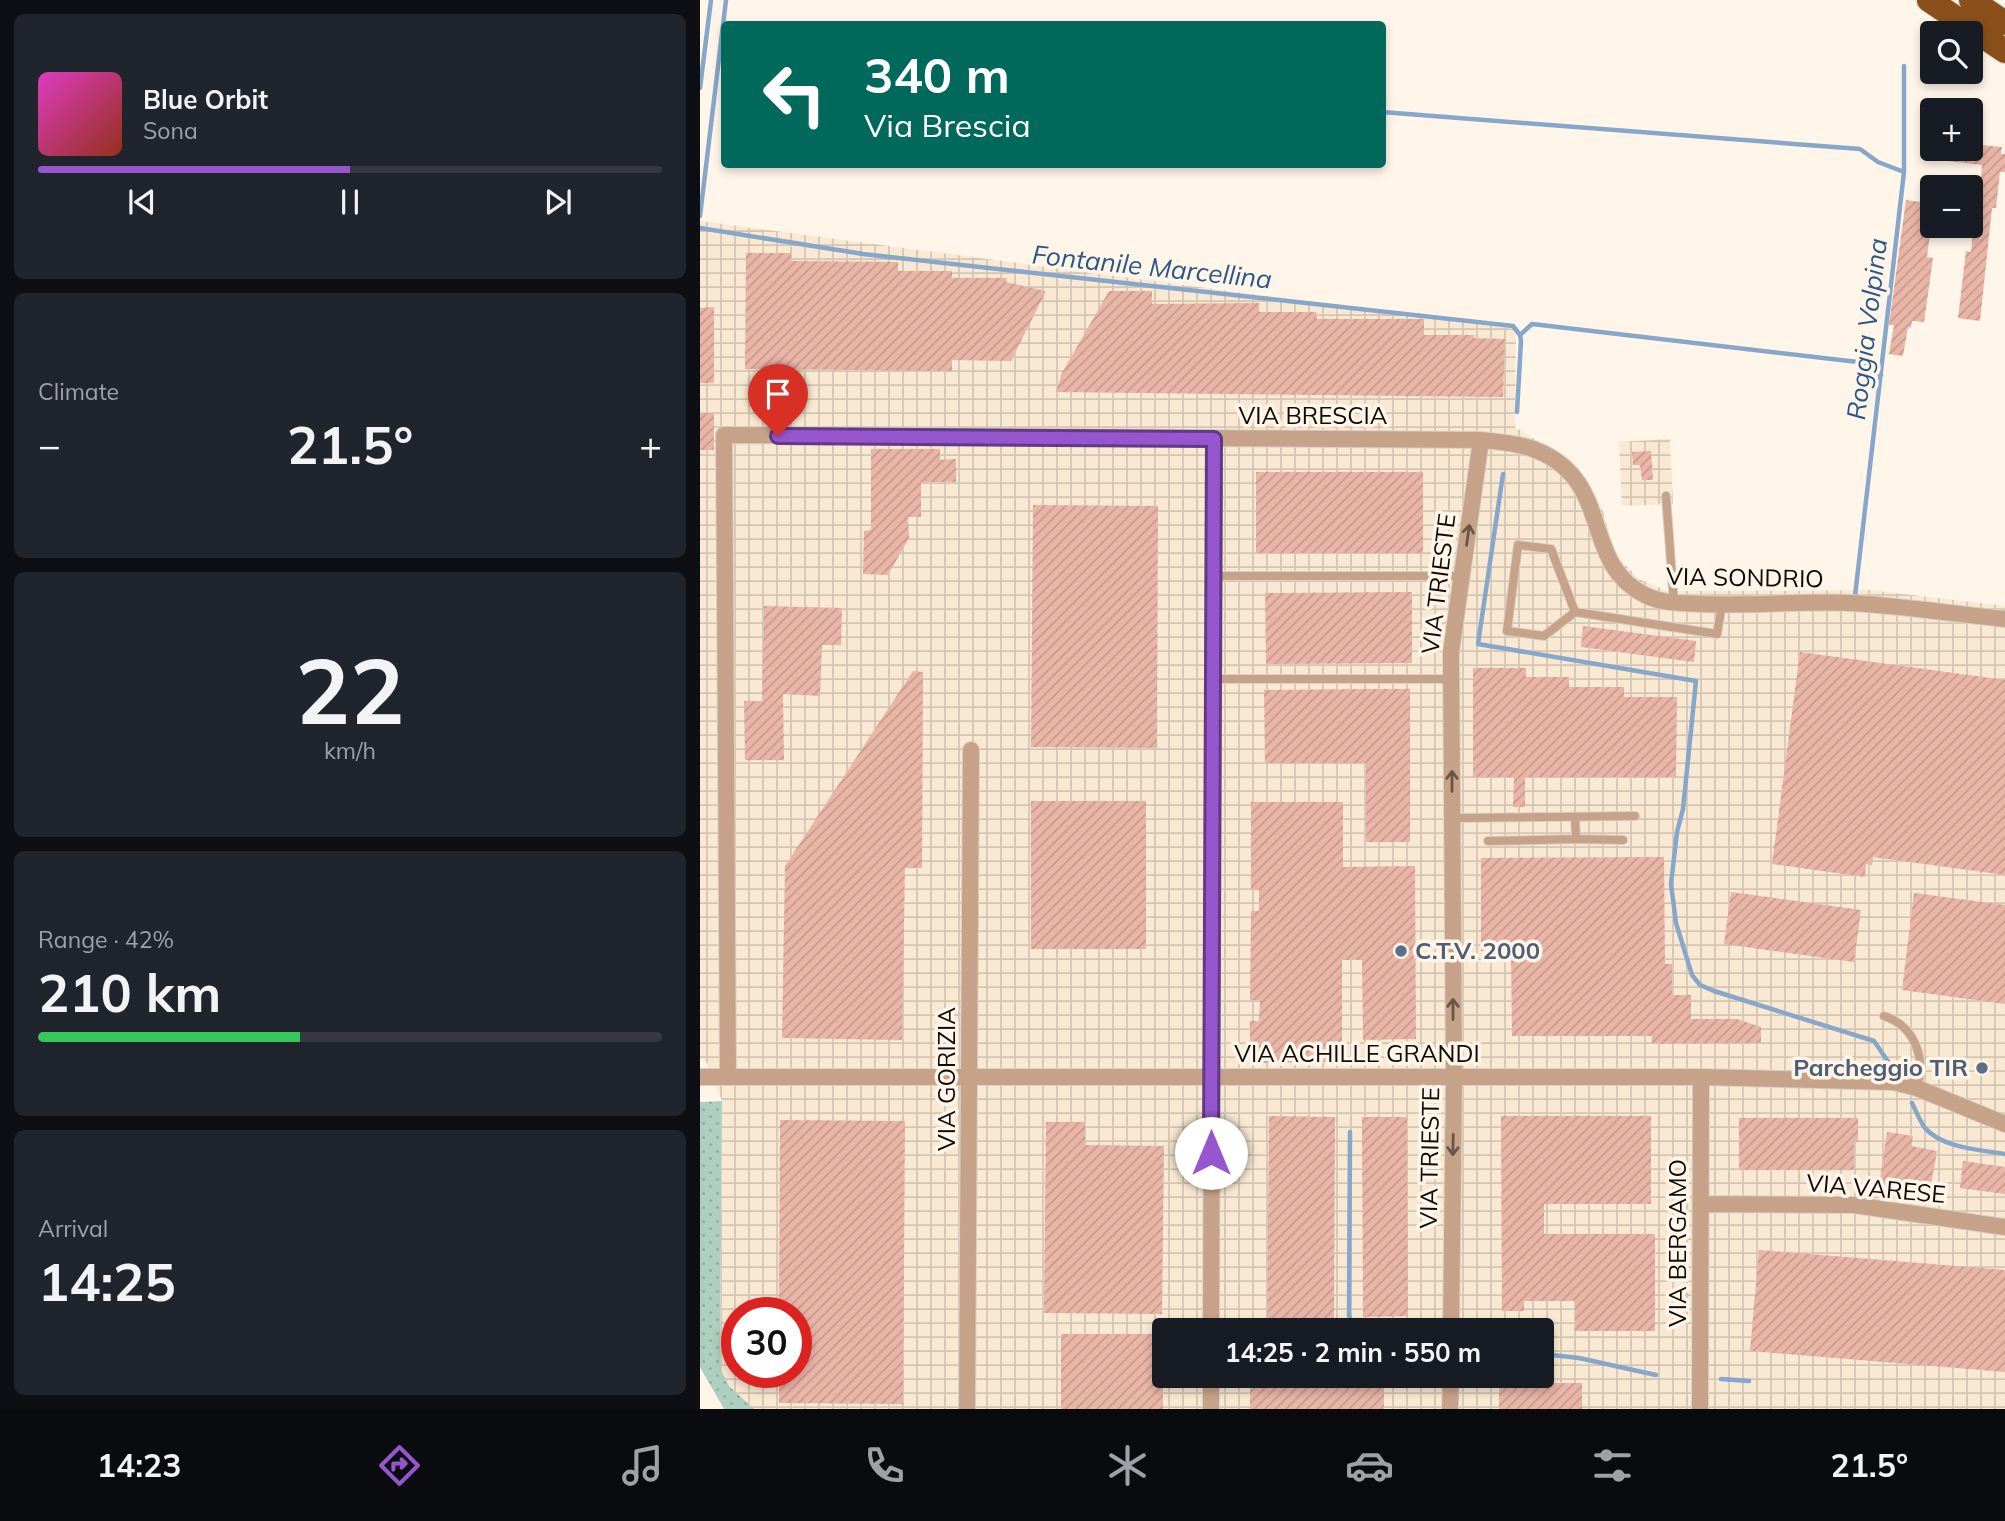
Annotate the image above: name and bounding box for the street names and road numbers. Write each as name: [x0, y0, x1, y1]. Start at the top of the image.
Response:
street label: VIA BRESCIA: [1239, 400, 1388, 430]
street label: VIA TRIESTE: [1415, 512, 1462, 656]
street label: VIA SONDRIO: [1666, 561, 1824, 593]
street label: VIA GORIZIA: [931, 1007, 961, 1151]
street label: VIA ACHILLE GRANDI: [1234, 1038, 1480, 1068]
street label: VIA TRIESTE: [1413, 1087, 1445, 1229]
street label: VIA BERGAMO: [1662, 1159, 1692, 1327]
street label: VIA VARESE: [1805, 1167, 1947, 1209]

